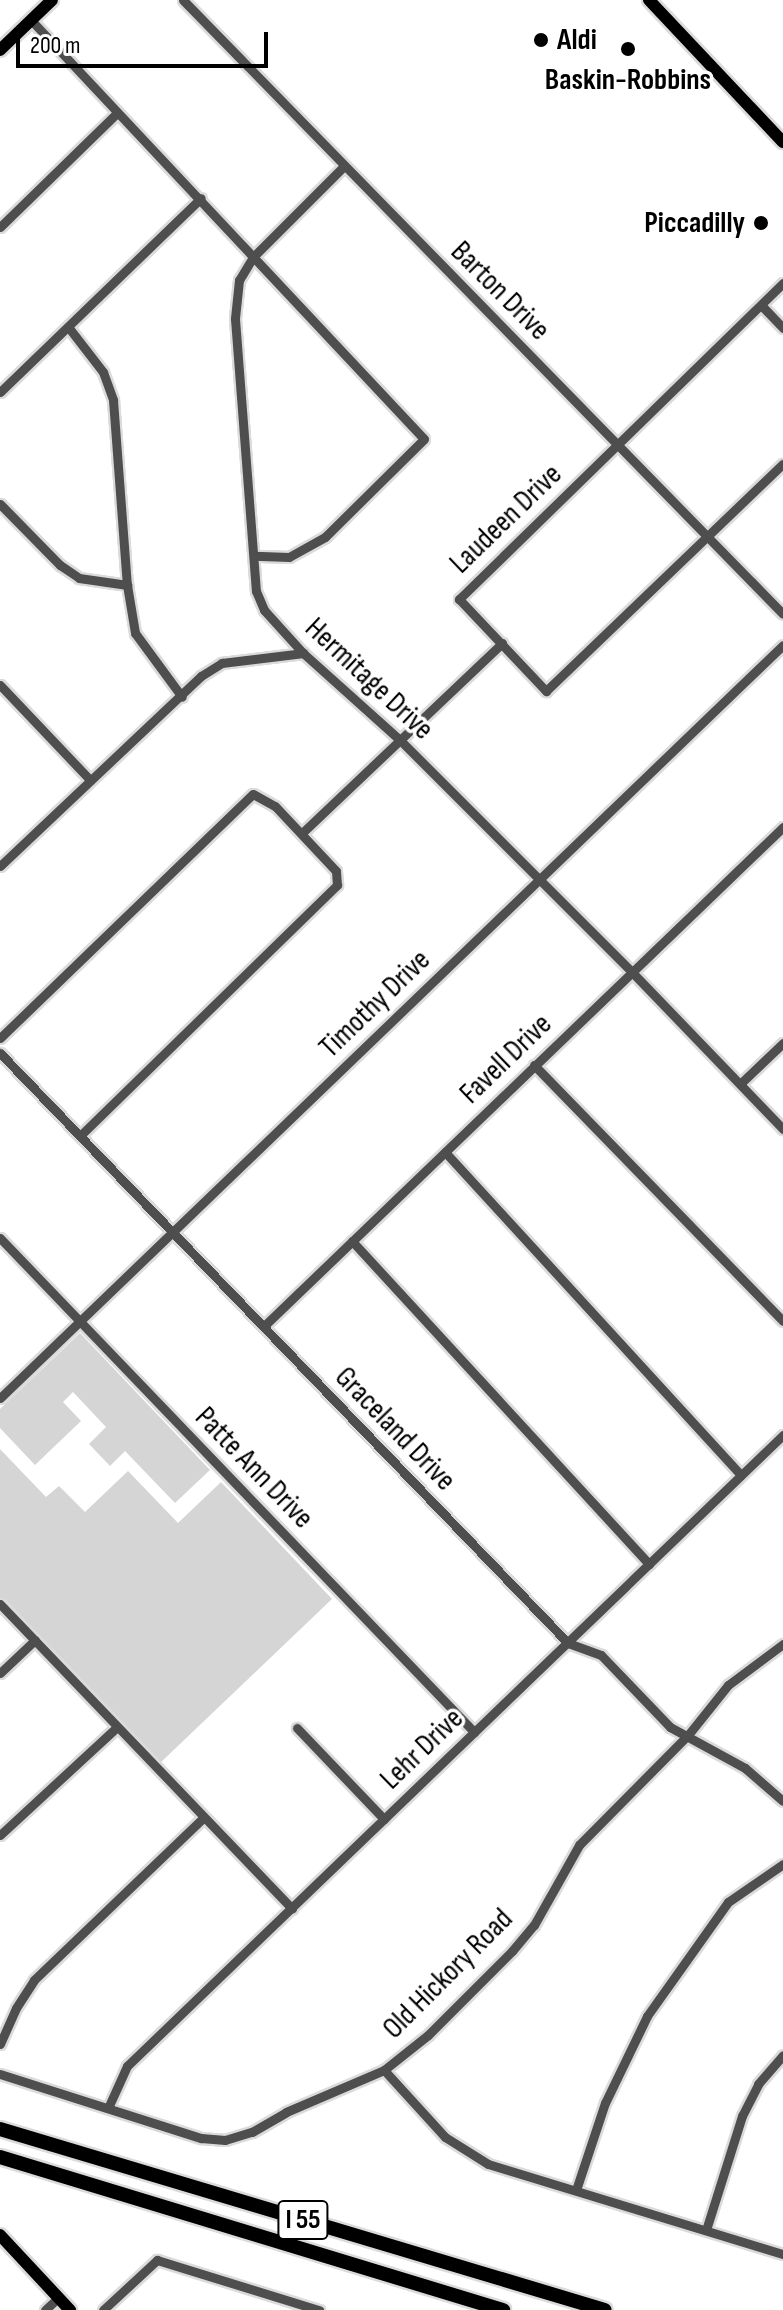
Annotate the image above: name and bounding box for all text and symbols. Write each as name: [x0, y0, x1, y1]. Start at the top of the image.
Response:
scale bar: [20, 16, 272, 66]
place label: Aldi: [557, 22, 597, 58]
text: 200 m: [30, 31, 81, 60]
marker: Aldi: [532, 31, 550, 49]
marker: Baskin-Robbins: [619, 40, 637, 58]
place label: Baskin-Robbins: [545, 62, 711, 98]
place label: Piccadilly: [644, 205, 745, 241]
marker: Piccadilly: [752, 214, 770, 232]
street label: Barton Drive: [443, 234, 557, 348]
street label: Laudeen Drive: [442, 457, 570, 581]
street label: Hermitage Drive: [297, 610, 441, 748]
street label: Timothy Drive: [312, 942, 438, 1066]
street label: Favell Drive: [453, 1006, 559, 1112]
street label: Graceland Drive: [327, 1360, 463, 1498]
street label: Patte Ann Drive: [187, 1400, 321, 1536]
street label: Lehr Drive: [373, 1701, 471, 1797]
street label: Old Hickory Road: [375, 1901, 521, 2047]
road number: I 55: [277, 2196, 329, 2244]

